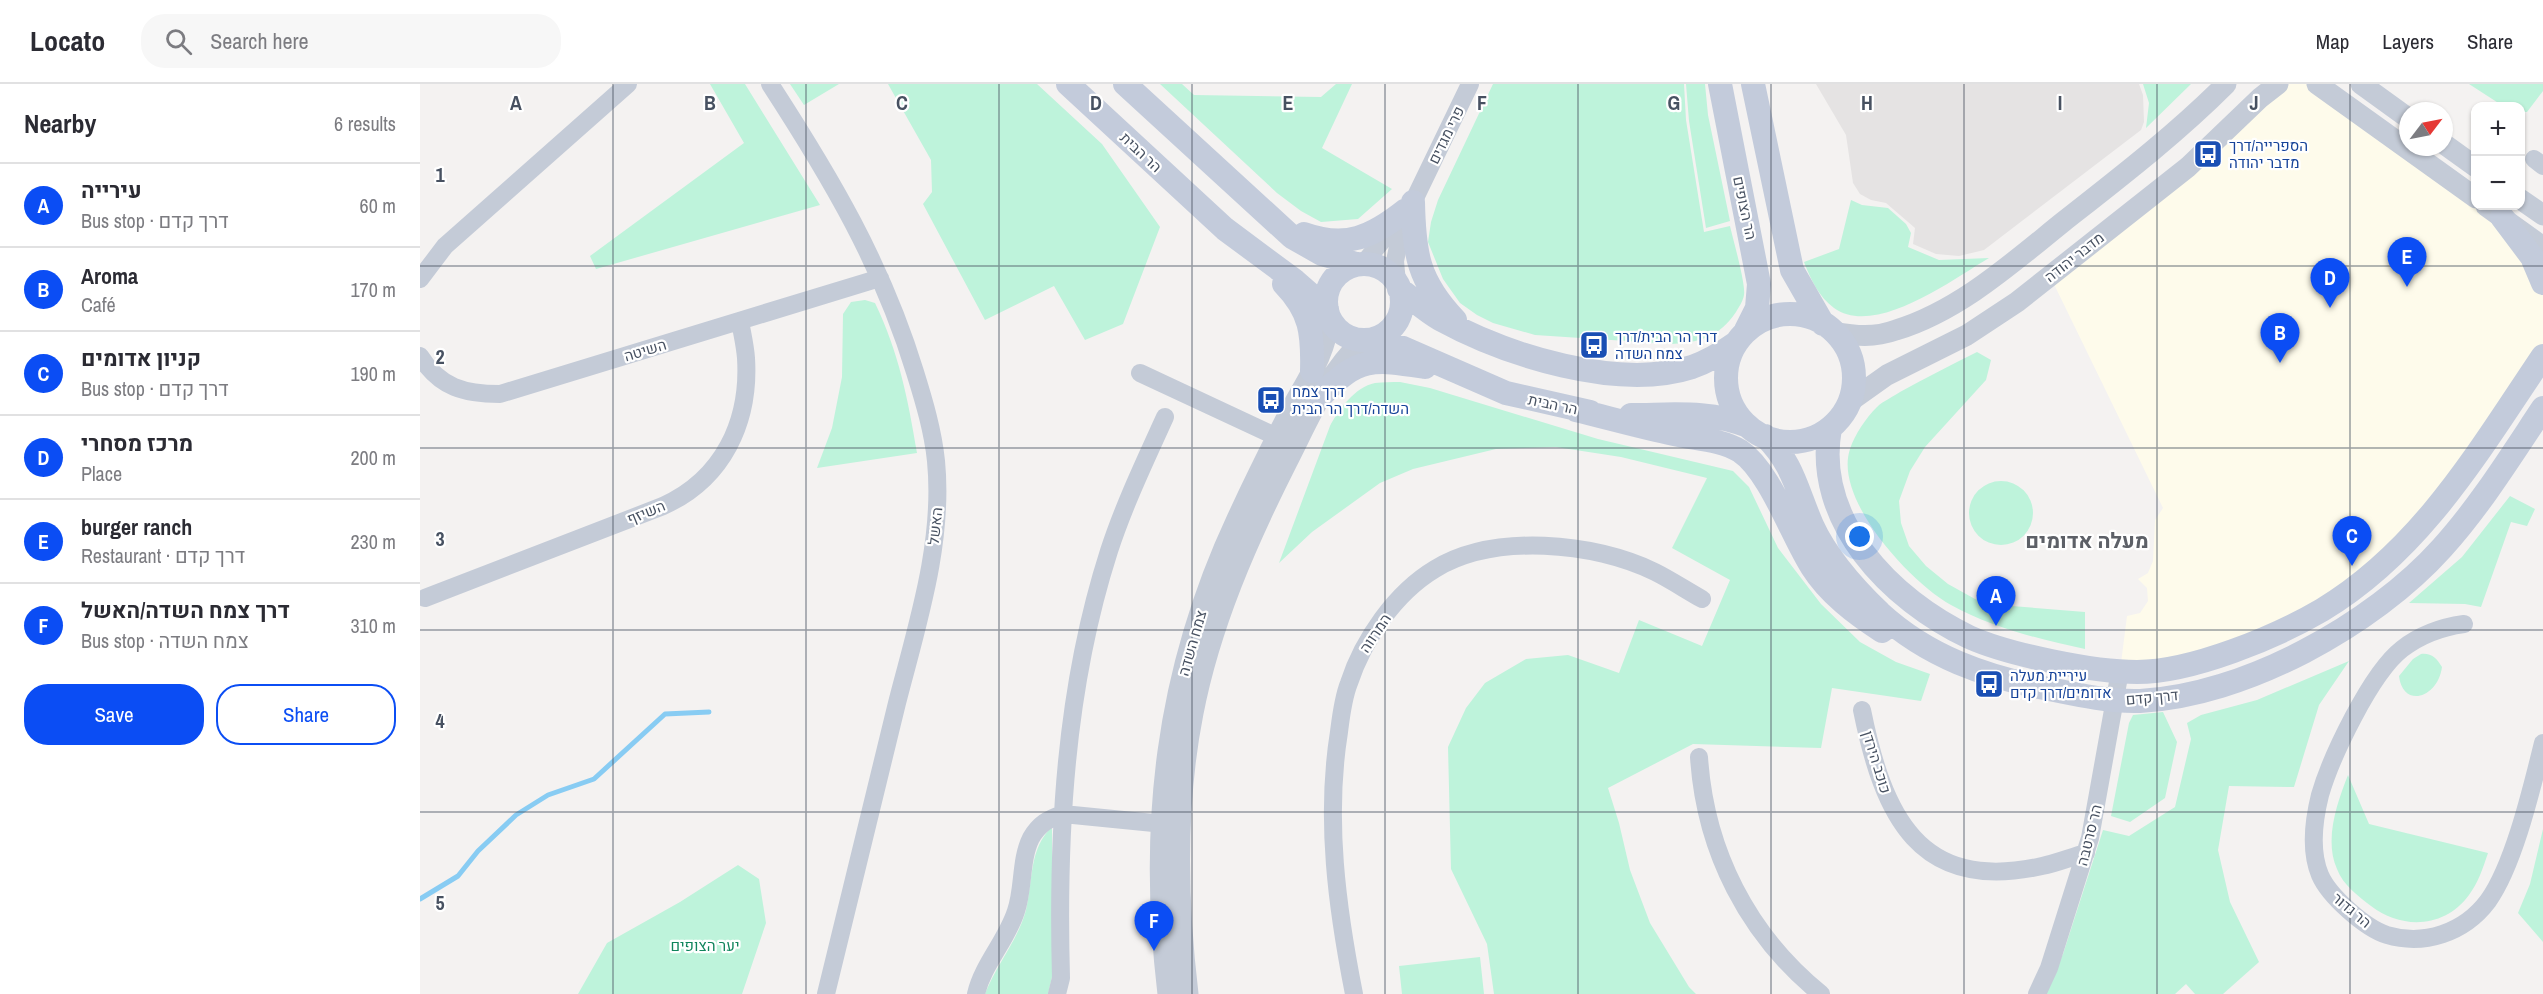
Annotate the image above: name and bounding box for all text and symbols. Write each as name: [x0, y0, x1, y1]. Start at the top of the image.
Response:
search box: [141, 14, 561, 68]
text: Locato: [30, 22, 105, 60]
icon: search: [162, 25, 195, 58]
text: Search here: [210, 26, 309, 56]
text: Map: [2316, 27, 2349, 56]
text: Layers: [2382, 27, 2434, 56]
text: Share: [2467, 27, 2513, 56]
text: A: [510, 89, 522, 116]
text: B: [704, 89, 716, 116]
text: C: [896, 89, 908, 116]
text: D: [1090, 89, 1102, 116]
text: E: [1283, 89, 1294, 116]
text: F: [1477, 89, 1487, 116]
text: G: [1668, 89, 1680, 116]
text: H: [1861, 89, 1873, 116]
text: I: [2058, 89, 2062, 116]
text: J: [2249, 89, 2259, 116]
north arrow: [2399, 102, 2453, 156]
map controls: [2471, 102, 2525, 210]
button: +: [2471, 102, 2525, 156]
street label: פרי מגדים: [1423, 103, 1469, 167]
text: Nearby: [24, 106, 96, 141]
text: 6 results: [334, 110, 396, 137]
street label: הר הבית: [1115, 127, 1167, 177]
place label: הספרייה/דרך מדבר יהודה: [2229, 135, 2308, 173]
bus stop icon: הספרייה/דרך מדבר יהודה: [2192, 138, 2224, 170]
button: −: [2471, 156, 2525, 210]
text: 1: [435, 161, 445, 188]
street label: הר הצופים: [1728, 174, 1762, 242]
text: עירייה: [81, 175, 142, 205]
text: A: [38, 192, 49, 219]
text: 60 m: [360, 192, 396, 219]
text: Bus stop · דרך קדם: [81, 207, 229, 234]
street label: מדבר יהודה: [2040, 227, 2108, 287]
pin: E: [2388, 238, 2426, 287]
pin: D: [2310, 258, 2350, 308]
text: Aroma: [81, 261, 138, 291]
text: B: [38, 276, 49, 303]
text: 170 m: [350, 276, 396, 303]
text: Café: [81, 291, 116, 318]
pin: B: [2260, 314, 2300, 363]
place label: דרך הר הבית/דרך צמח השדה: [1615, 326, 1717, 364]
bus stop icon: דרך הר הבית/דרך צמח השדה: [1578, 329, 1610, 361]
street label: השיטה: [621, 334, 669, 366]
text: קניון אדומים: [81, 343, 201, 373]
text: 2: [435, 343, 445, 370]
text: C: [38, 360, 49, 387]
text: 190 m: [350, 360, 396, 387]
text: Bus stop · דרך קדם: [81, 375, 229, 402]
place label: דרך צמח השדה/דרך הר הבית: [1292, 381, 1409, 419]
bus stop icon: דרך צמח השדה/דרך הר הבית: [1255, 384, 1287, 416]
street label: הר הבית: [1526, 389, 1580, 419]
text: מרכז מסחרי: [81, 428, 193, 458]
text: D: [38, 444, 49, 471]
text: 200 m: [350, 444, 396, 471]
text: Place: [81, 460, 122, 487]
street label: השיזף: [624, 495, 668, 529]
street label: האשל: [923, 506, 947, 546]
text: burger ranch: [81, 512, 192, 542]
pin: C: [2332, 516, 2372, 566]
your location: [1845, 522, 1874, 551]
text: 3: [435, 525, 445, 552]
district label: מעלה אדומים: [2025, 526, 2149, 555]
text: E: [38, 528, 49, 555]
text: 230 m: [350, 528, 396, 555]
text: Restaurant · דרך קדם: [81, 542, 245, 569]
pin: A: [1976, 576, 2016, 626]
text: דרך צמח השדה/האשל: [81, 595, 290, 625]
street label: צמח השדה: [1173, 608, 1211, 678]
street label: המרווה: [1354, 609, 1396, 657]
text: F: [38, 612, 49, 639]
text: 310 m: [350, 612, 396, 639]
text: Bus stop · צמח השדה: [81, 627, 249, 654]
place label: עיריית מעלה אדומים/דרך קדם: [2010, 665, 2112, 703]
bus stop icon: עיריית מעלה אדומים/דרך קדם: [1973, 668, 2005, 700]
button: Save: [24, 684, 204, 745]
button: Share: [216, 684, 396, 745]
street label: דרך קדם: [2125, 684, 2179, 710]
text: 4: [435, 707, 445, 734]
street label: כוכב הירדן: [1857, 728, 1897, 796]
street label: הר סרטבה: [2071, 802, 2107, 868]
street label: הר גדור: [2328, 887, 2376, 933]
text: 5: [435, 889, 445, 916]
pin: F: [1134, 902, 1174, 951]
park label: יער הצופים: [671, 935, 739, 956]

